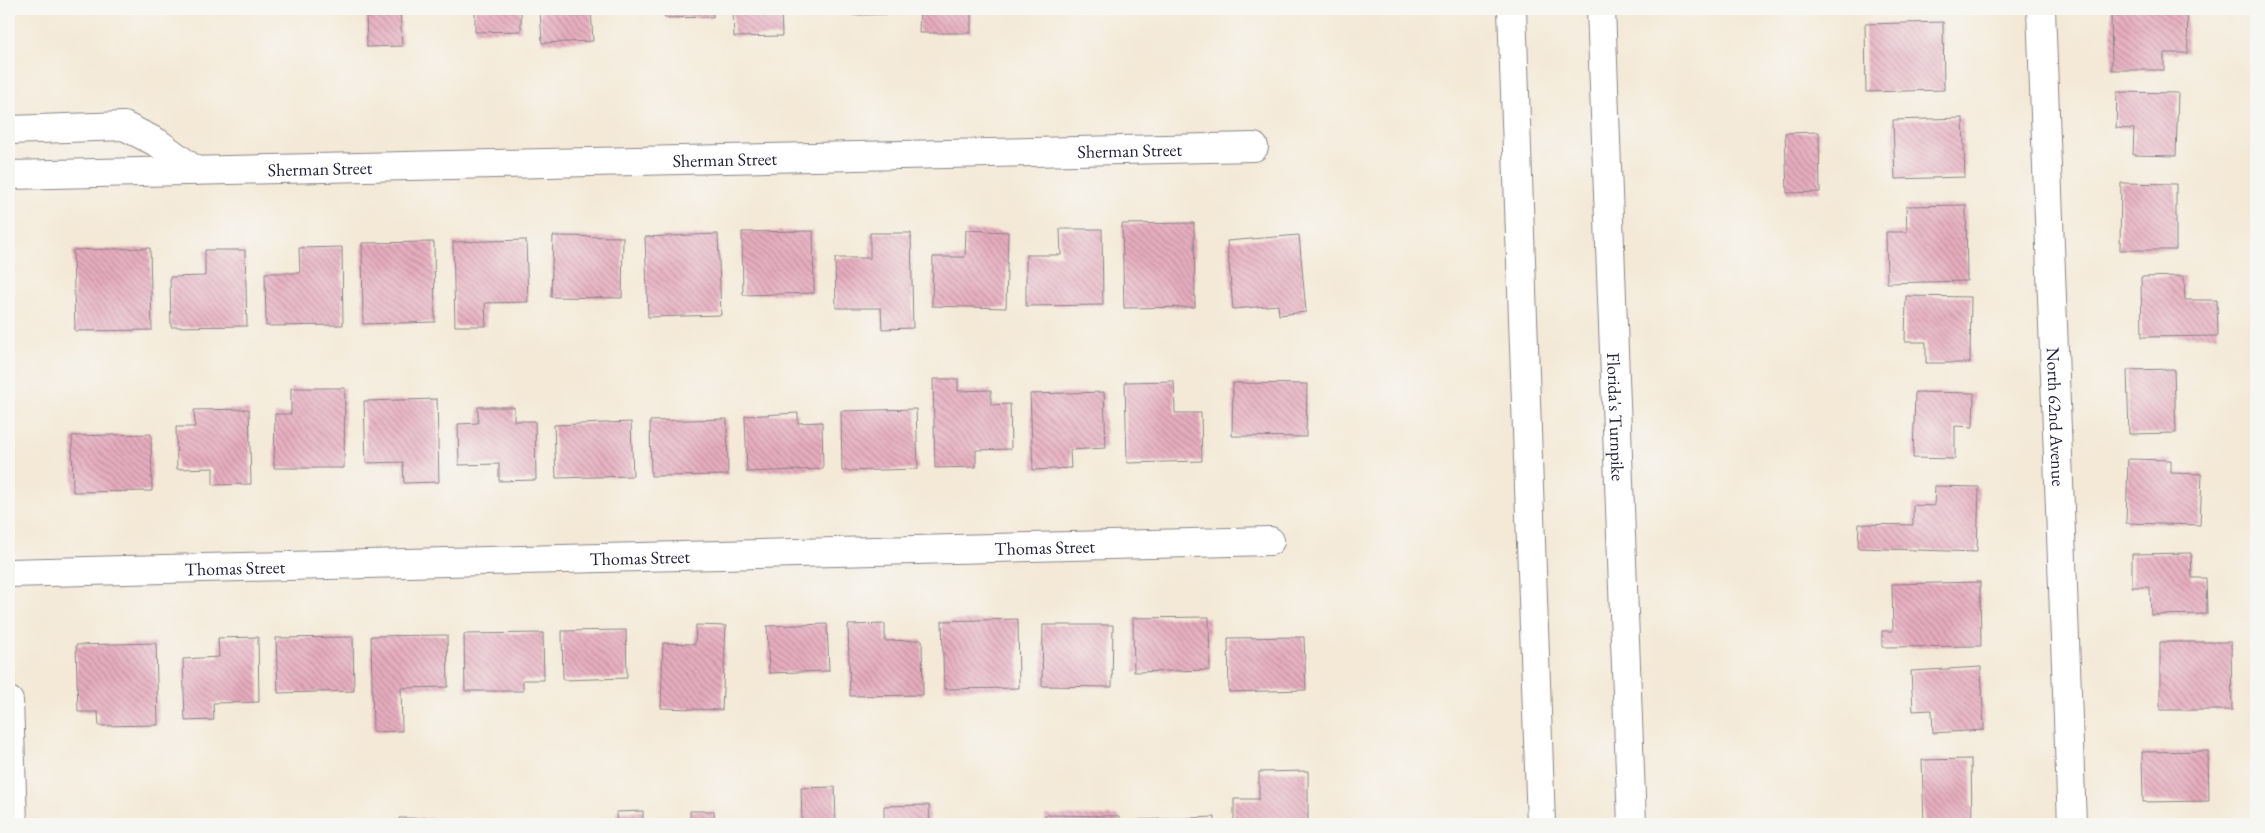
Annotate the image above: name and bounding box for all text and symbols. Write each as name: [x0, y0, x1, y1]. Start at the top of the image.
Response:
street label: Sherman Street: [1077, 137, 1183, 162]
street label: Sherman Street: [672, 146, 778, 172]
street label: Sherman Street: [267, 155, 373, 181]
street label: North 62nd Avenue: [2042, 347, 2071, 487]
street label: Florida's Turnpike: [1603, 352, 1630, 481]
street label: Thomas Street: [994, 534, 1096, 559]
street label: Thomas Street: [589, 544, 691, 570]
street label: Thomas Street: [184, 554, 286, 580]

